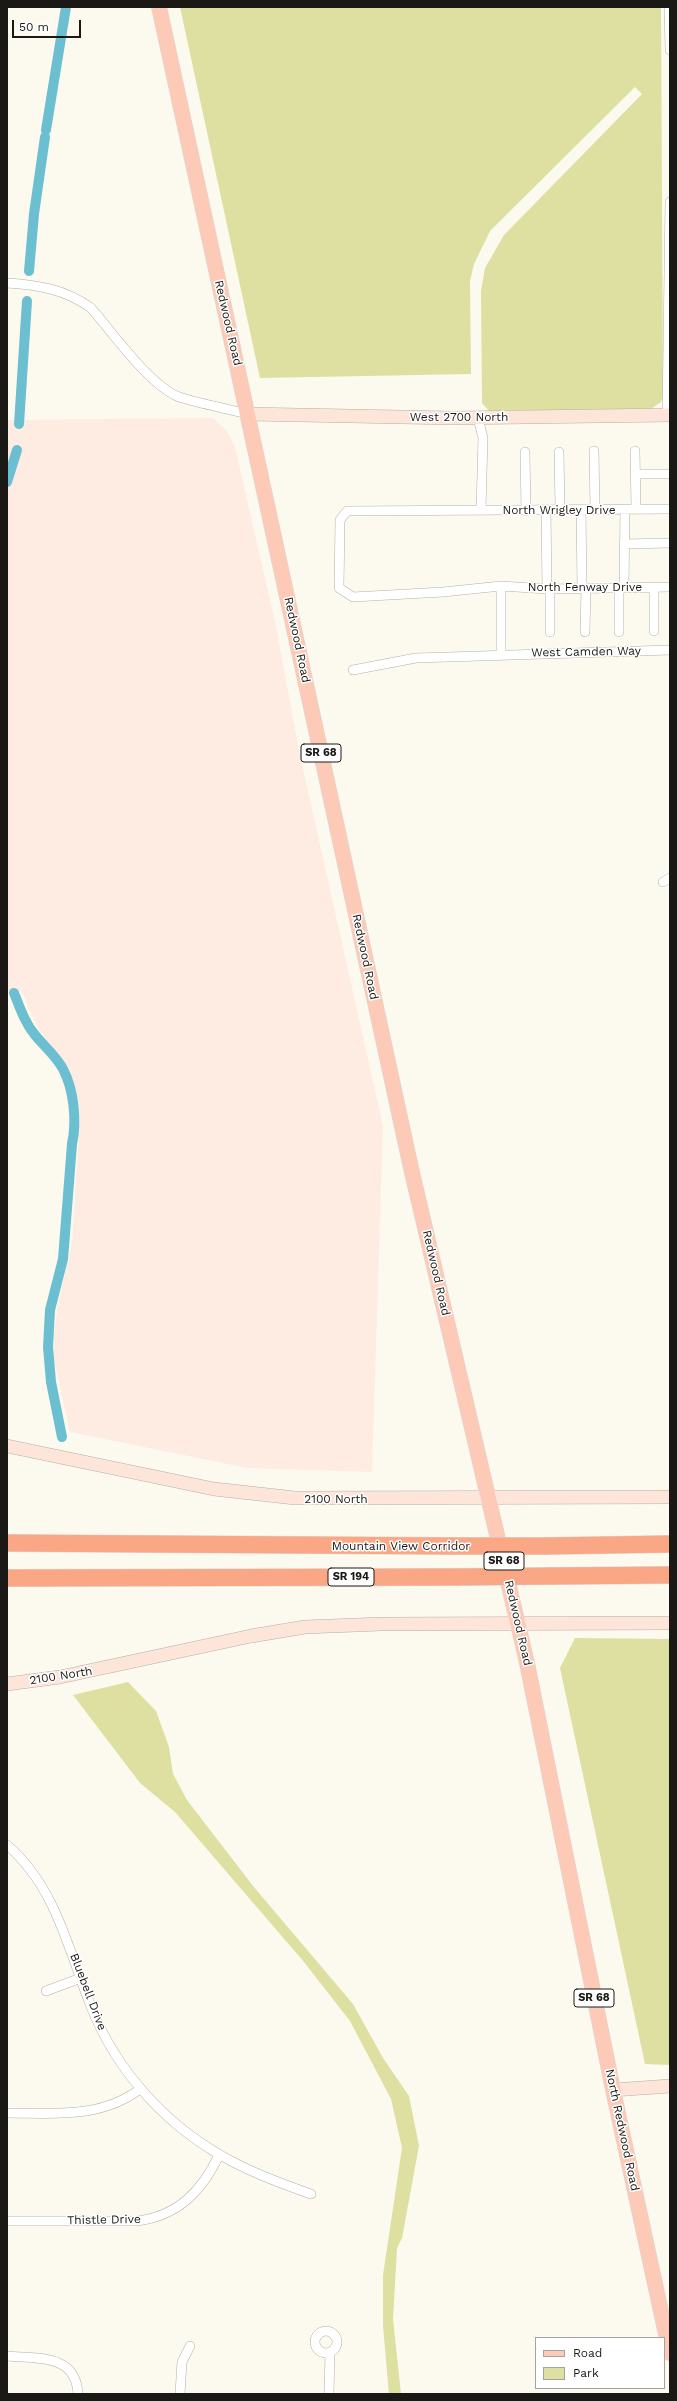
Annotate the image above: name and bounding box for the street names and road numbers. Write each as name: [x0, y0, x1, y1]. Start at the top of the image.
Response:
street label: Redwood Road: [211, 279, 245, 367]
street label: West 2700 North: [410, 410, 508, 424]
street label: North Wrigley Drive: [502, 503, 616, 517]
street label: North Fenway Drive: [528, 580, 642, 594]
street label: Redwood Road: [281, 596, 313, 684]
street label: West Camden Way: [531, 644, 641, 660]
road number: SR 68: [301, 744, 341, 762]
street label: Redwood Road: [349, 913, 381, 1001]
street label: Redwood Road: [419, 1229, 453, 1317]
street label: 2100 North: [304, 1492, 368, 1506]
street label: Mountain View Corridor: [332, 1539, 470, 1553]
road number: SR 68: [484, 1552, 524, 1570]
road number: SR 194: [328, 1568, 374, 1586]
street label: Redwood Road: [501, 1579, 535, 1667]
street label: 2100 North: [28, 1664, 94, 1688]
street label: Bluebell Drive: [67, 1951, 109, 2033]
road number: SR 68: [574, 1989, 614, 2007]
street label: North Redwood Road: [602, 2068, 642, 2192]
street label: Thistle Drive: [67, 2212, 141, 2228]

